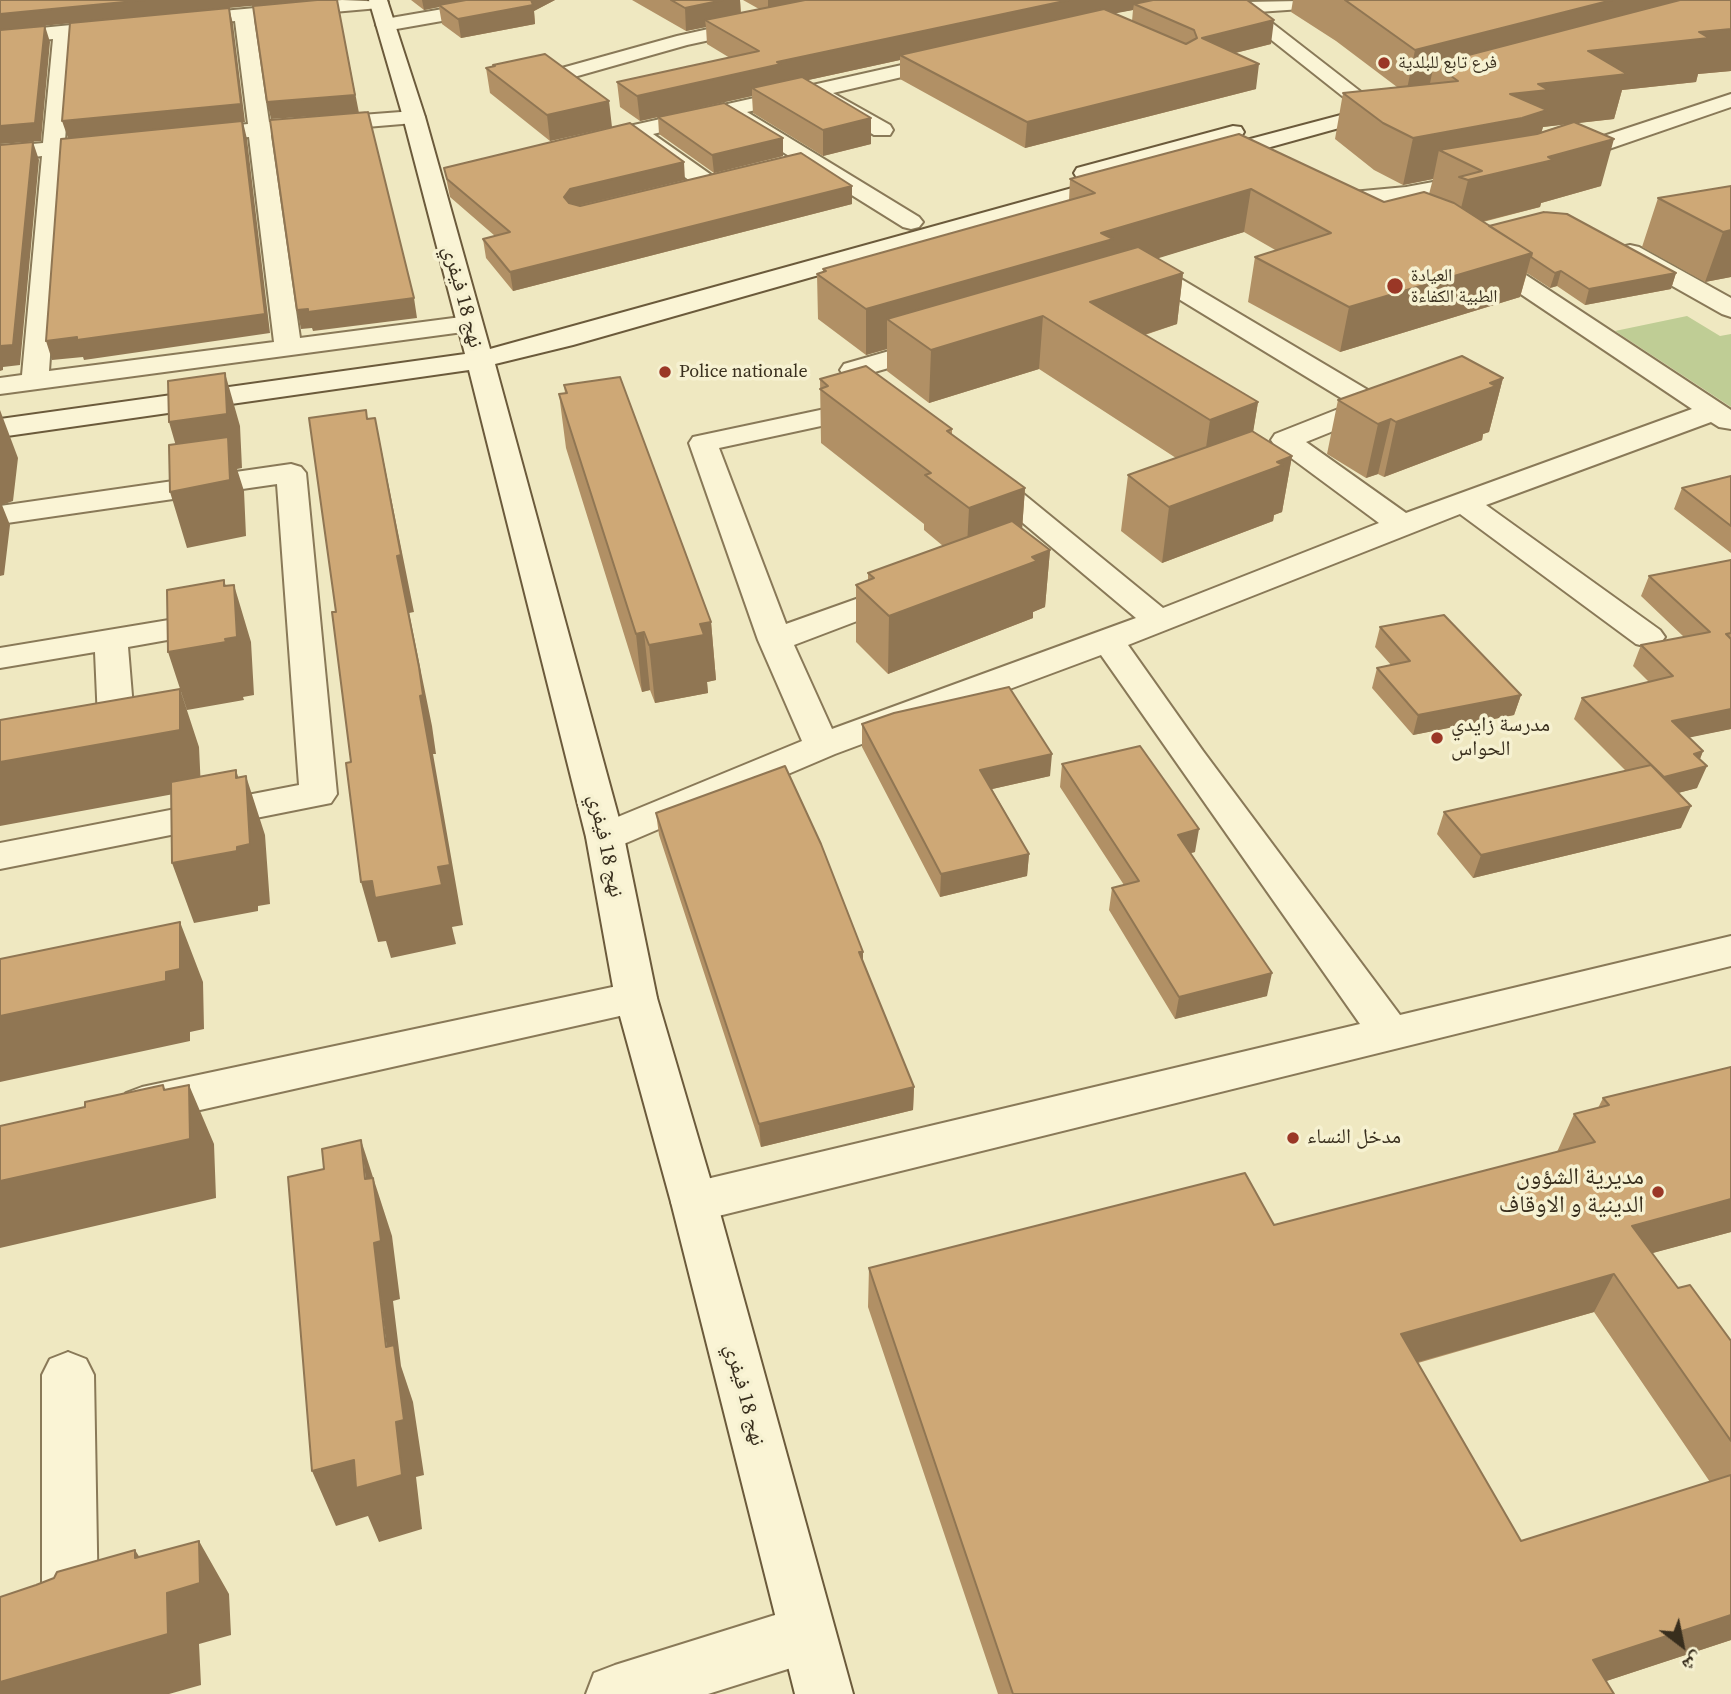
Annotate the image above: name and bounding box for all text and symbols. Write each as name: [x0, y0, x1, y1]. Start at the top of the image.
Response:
place label: فرع تابع للبلدية: [1398, 52, 1497, 74]
marker: فرع تابع للبلدية: [1376, 55, 1392, 71]
street label: نهج 18 فيفري: [436, 243, 488, 351]
place label: العيادة الطبية الكفاءة: [1411, 265, 1498, 308]
marker: العيادة الطبية الكفاءة: [1385, 276, 1405, 296]
place label: Police nationale: [679, 361, 808, 383]
marker: Police nationale: [657, 364, 673, 380]
place label: مدرسة زايدي الحواس: [1451, 713, 1550, 763]
marker: مدرسة زايدي الحواس: [1429, 730, 1445, 746]
street label: نهج 18 فيفري: [582, 792, 628, 900]
place label: مدخل النساء: [1307, 1125, 1401, 1151]
marker: مدخل النساء: [1285, 1130, 1301, 1146]
place label: مديرية الشؤون الدينية و الاوقاف: [1499, 1164, 1644, 1220]
marker: مديرية الشؤون الدينية و الاوقاف: [1650, 1184, 1666, 1200]
street label: نهج 18 فيفري: [718, 1341, 770, 1449]
north arrow: [1647, 1610, 1717, 1680]
text: ش: [1678, 1646, 1709, 1679]

